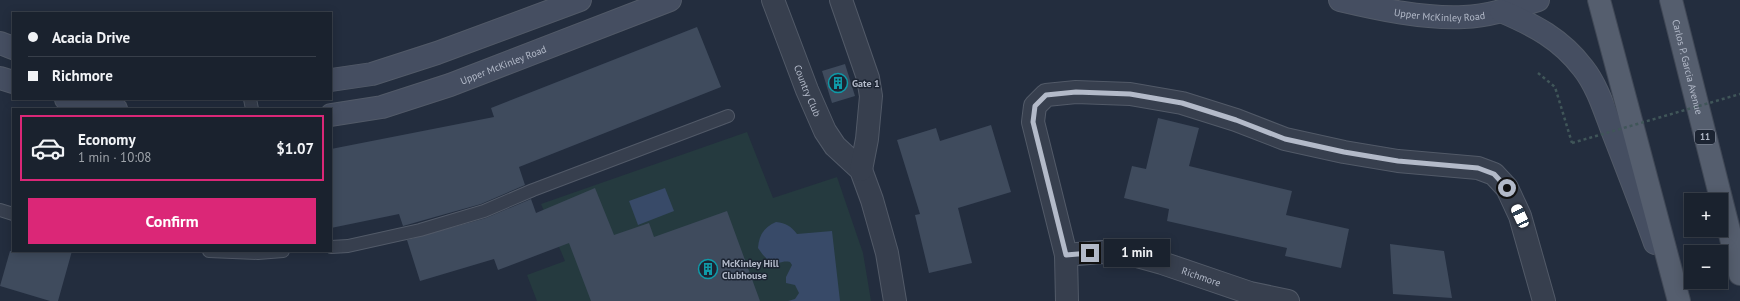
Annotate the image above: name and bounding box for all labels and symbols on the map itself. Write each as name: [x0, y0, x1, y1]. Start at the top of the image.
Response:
street label: Upper McKinley Road: [1393, 6, 1486, 24]
street label: Carlos P. Garcia Avenue: [1669, 18, 1706, 116]
street label: Upper McKinley Road: [458, 42, 548, 87]
street label: Country Club: [791, 63, 824, 119]
building icon: Gate 1: [827, 72, 849, 94]
place label: Gate 1: [852, 77, 880, 90]
road number: 11: [1695, 130, 1715, 144]
route start: [1498, 179, 1516, 197]
car: [1509, 203, 1531, 229]
callout: 1 min: [1104, 239, 1170, 267]
route end: [1081, 244, 1099, 262]
place label: McKinley Hill Clubhouse: [722, 257, 779, 282]
building icon: McKinley Hill Clubhouse: [697, 258, 719, 280]
street label: Richmore: [1180, 264, 1222, 290]

